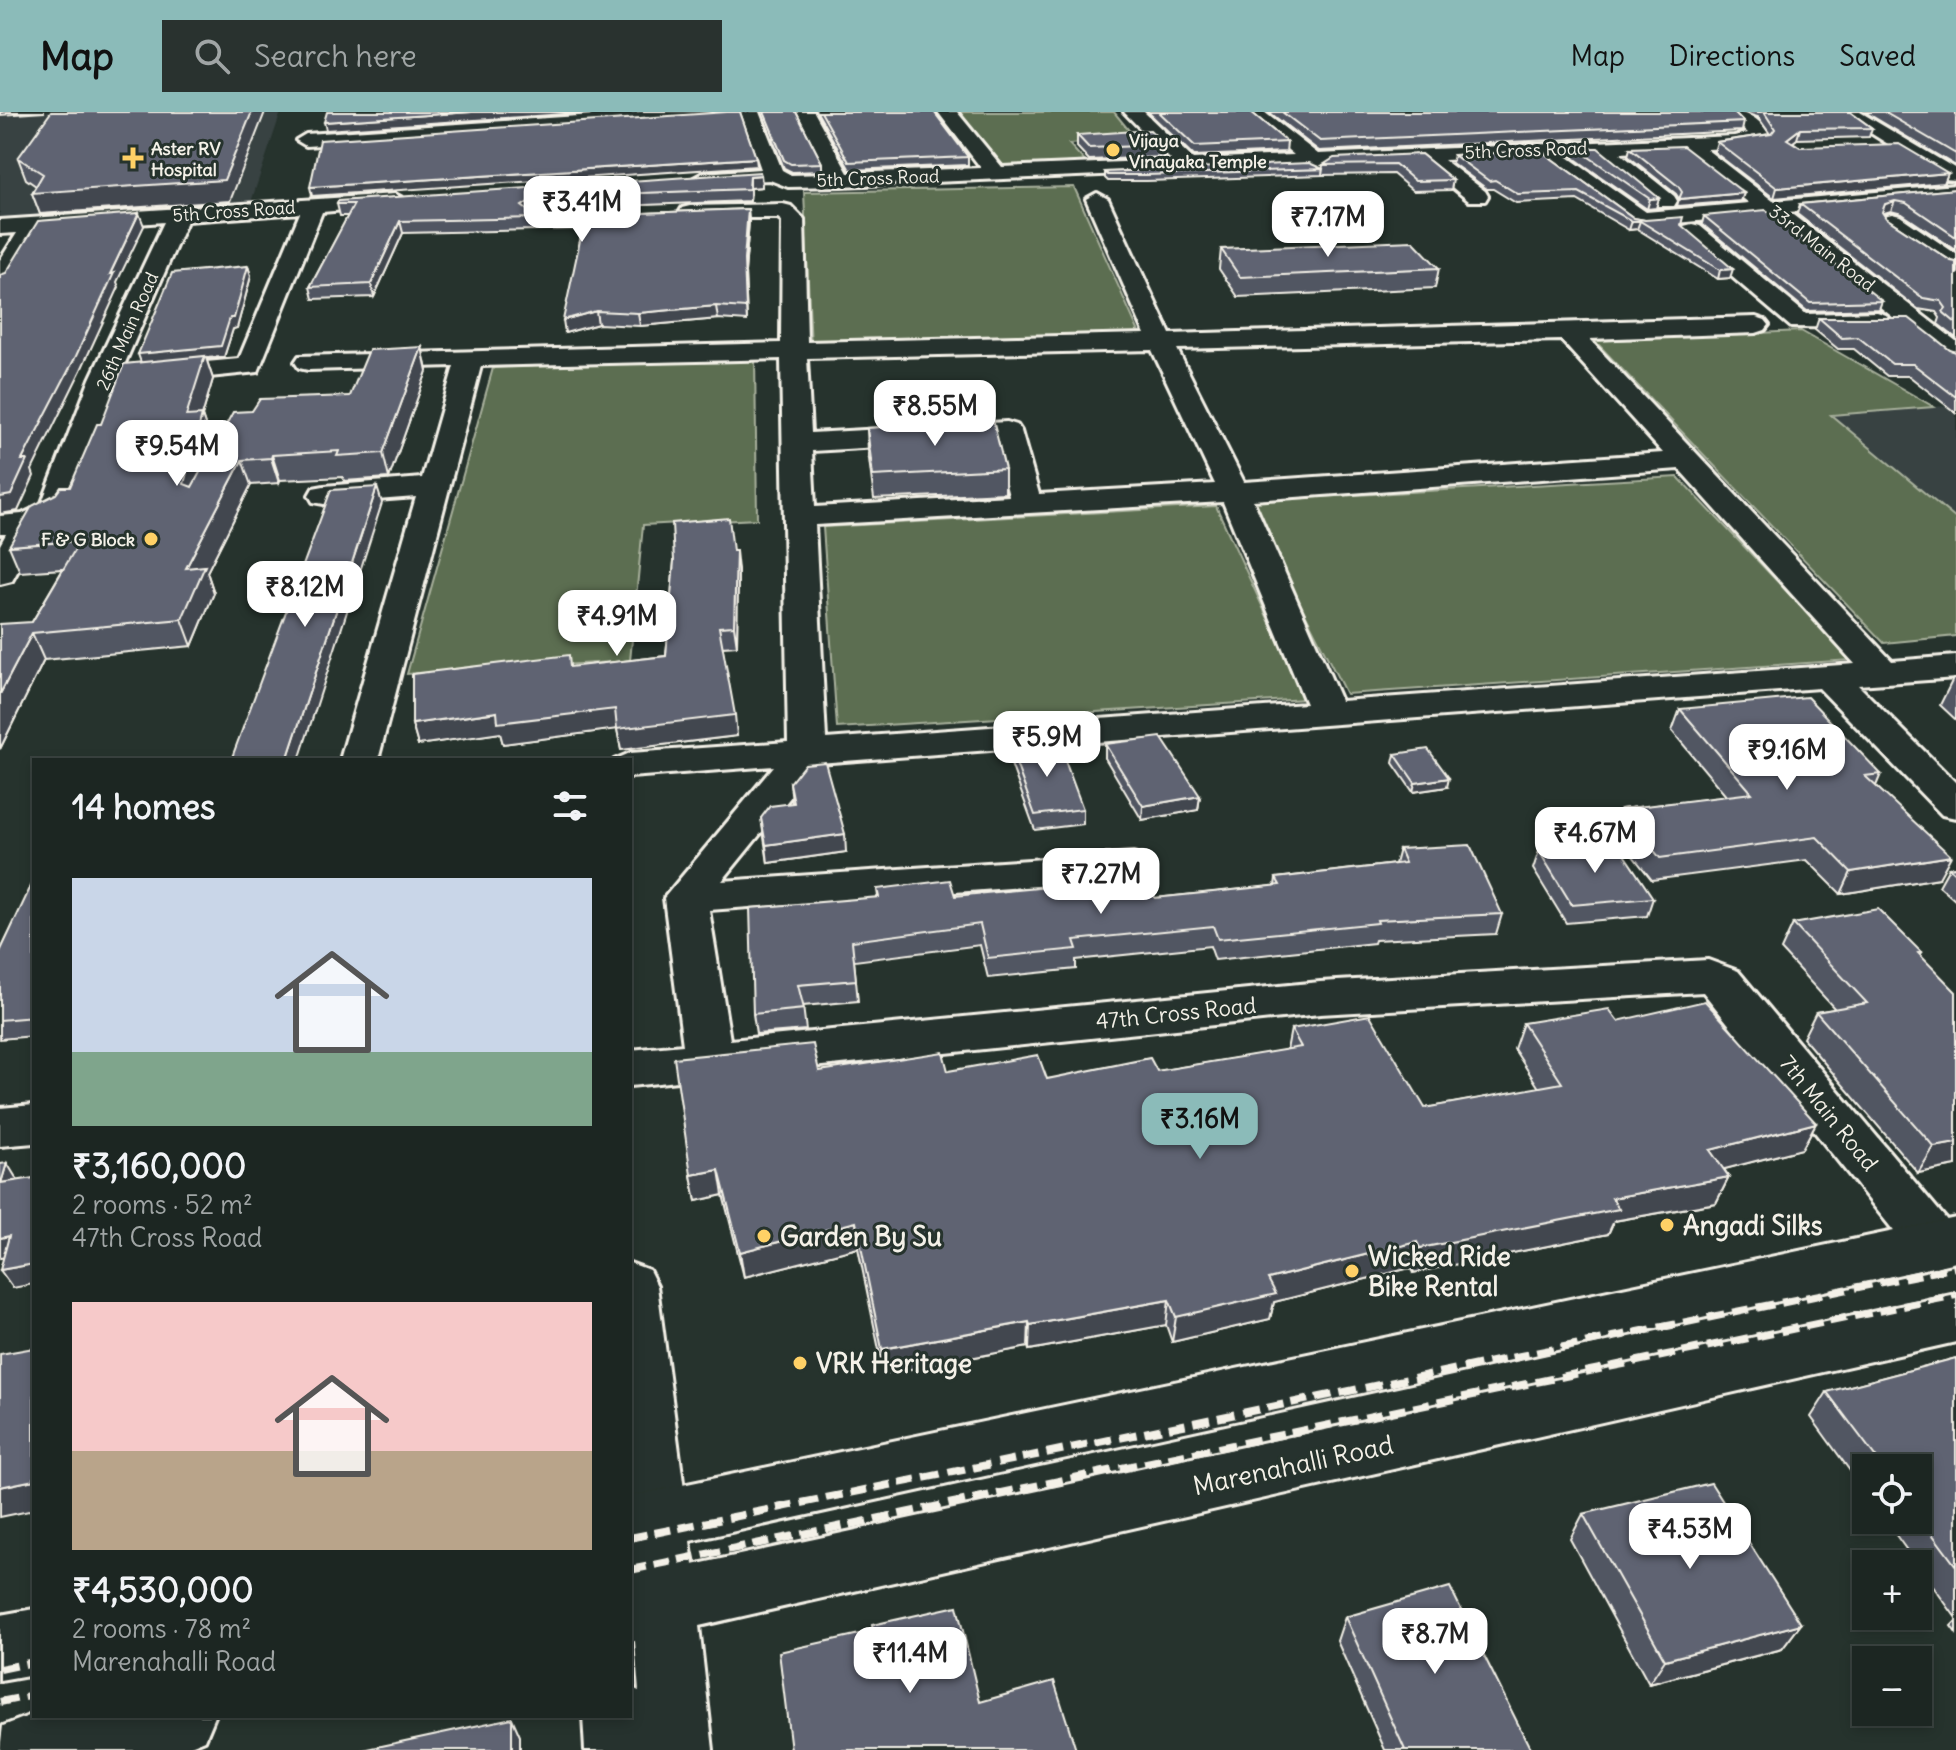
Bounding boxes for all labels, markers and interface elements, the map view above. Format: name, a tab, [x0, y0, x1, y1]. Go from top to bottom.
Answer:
search box	[162, 20, 722, 92]
text: Map	[40, 33, 114, 80]
icon: search	[190, 34, 234, 78]
text: Search here	[254, 37, 417, 75]
text: Map	[1570, 38, 1625, 74]
text: Directions	[1669, 38, 1795, 74]
text: Saved	[1839, 38, 1916, 74]
place label: Vijaya Vinayaka Temple	[1129, 129, 1267, 173]
street label: 5th Cross Road	[1464, 136, 1588, 164]
place label: Aster RV Hospital	[151, 137, 221, 181]
marker: Vijaya Vinayaka Temple	[1104, 141, 1122, 159]
marker: Aster RV Hospital	[122, 147, 144, 169]
street label: 5th Cross Road	[816, 164, 940, 192]
pin: ₹3.41M	[517, 176, 647, 244]
text: ₹3.41M	[542, 185, 622, 218]
pin: ₹7.17M	[1263, 191, 1393, 259]
street label: 5th Cross Road	[172, 195, 297, 227]
street label: 33rd Main Road	[1764, 199, 1880, 297]
text: ₹7.17M	[1290, 200, 1366, 233]
street label: 26th Main Road	[91, 268, 163, 394]
pin: ₹8.55M	[870, 380, 1000, 448]
text: ₹8.55M	[892, 389, 978, 422]
pin: ₹9.54M	[112, 420, 242, 488]
text: ₹9.54M	[134, 429, 220, 462]
place label: F & G Block	[41, 528, 135, 551]
marker: F & G Block	[142, 530, 160, 548]
pin: ₹8.12M	[240, 561, 370, 629]
text: ₹8.12M	[265, 570, 345, 603]
pin: ₹4.91M	[552, 590, 682, 658]
text: ₹4.91M	[576, 599, 658, 632]
pin: ₹5.9M	[991, 711, 1103, 779]
text: ₹5.9M	[1011, 720, 1083, 753]
pin: ₹9.16M	[1722, 724, 1852, 792]
text: ₹9.16M	[1747, 733, 1827, 766]
icon: filters	[548, 784, 592, 828]
text: 14 homes	[72, 785, 216, 828]
pin: ₹4.67M	[1530, 807, 1660, 875]
text: ₹4.67M	[1553, 816, 1637, 849]
pin: ₹7.27M	[1036, 848, 1166, 916]
text: ₹7.27M	[1060, 857, 1142, 890]
icon: home	[260, 930, 404, 1074]
street label: 47th Cross Road	[1095, 991, 1258, 1035]
street label: 7th Main Road	[1774, 1049, 1884, 1177]
pin: ₹3.16M	[1135, 1093, 1265, 1161]
text: ₹3.16M	[1160, 1102, 1240, 1135]
text: ₹3,160,000	[72, 1144, 246, 1187]
text: 2 rooms · 52 m²	[72, 1188, 253, 1221]
place label: Angadi Silks	[1683, 1209, 1823, 1242]
marker: Angadi Silks	[1658, 1216, 1676, 1234]
place label: Garden By Su	[780, 1220, 942, 1253]
text: 47th Cross Road	[72, 1221, 262, 1254]
marker: Garden By Su	[755, 1227, 773, 1245]
place label: Wicked Ride Bike Rental	[1368, 1240, 1511, 1303]
marker: Wicked Ride Bike Rental	[1343, 1262, 1361, 1280]
place label: VRK Heritage	[816, 1347, 972, 1380]
icon: home	[260, 1354, 404, 1498]
marker: VRK Heritage	[791, 1354, 809, 1372]
street label: Marenahalli Road	[1190, 1428, 1396, 1502]
map controls	[1852, 1454, 1932, 1726]
button: locate	[1852, 1454, 1932, 1534]
pin: ₹4.53M	[1625, 1503, 1755, 1571]
text: ₹4.53M	[1647, 1512, 1733, 1545]
button: +	[1852, 1550, 1932, 1630]
text: ₹4,530,000	[72, 1568, 254, 1611]
pin: ₹8.7M	[1379, 1608, 1491, 1676]
text: 2 rooms · 78 m²	[72, 1612, 251, 1645]
text: ₹8.7M	[1400, 1617, 1470, 1650]
pin: ₹11.4M	[845, 1627, 975, 1695]
text: ₹11.4M	[872, 1636, 948, 1669]
text: Marenahalli Road	[72, 1645, 276, 1678]
button: −	[1852, 1646, 1932, 1726]

